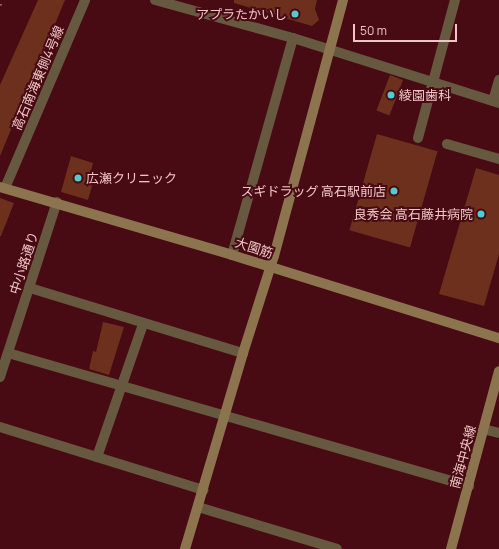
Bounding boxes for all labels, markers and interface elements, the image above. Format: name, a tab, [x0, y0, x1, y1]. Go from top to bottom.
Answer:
place label: アプラたかいし	[196, 6, 287, 22]
marker: アプラたかいし	[290, 9, 300, 19]
scale bar	[355, 16, 459, 42]
text: 50 m	[360, 22, 387, 39]
street label: 高石南海東側4号線	[9, 24, 67, 132]
place label: 綾園歯科	[399, 87, 451, 103]
marker: 綾園歯科	[386, 90, 396, 100]
place label: 広瀬クリニック	[86, 170, 177, 186]
marker: 広瀬クリニック	[73, 173, 83, 183]
place label: スギドラッグ 高石駅前店	[240, 183, 386, 199]
marker: スギドラッグ 高石駅前店	[389, 186, 399, 196]
place label: 良秀会 高石藤井病院	[353, 206, 473, 222]
marker: 良秀会 高石藤井病院	[476, 209, 486, 219]
street label: 中小路通り	[7, 230, 41, 296]
street label: 大園筋	[233, 235, 275, 261]
street label: 南海中央線	[447, 424, 479, 490]

